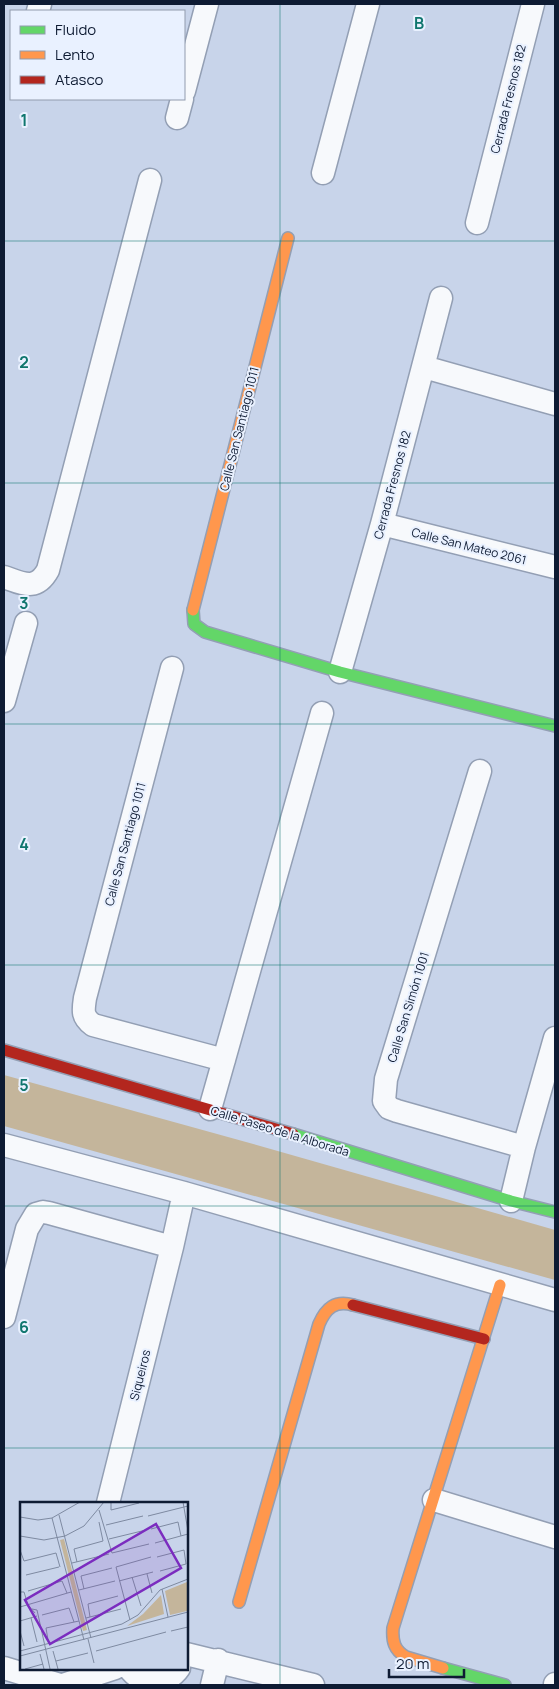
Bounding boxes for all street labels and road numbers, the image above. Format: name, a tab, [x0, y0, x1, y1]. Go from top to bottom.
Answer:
street label: Cerrada Fresnos 182	[486, 43, 530, 155]
street label: Calle San Santiago 1011	[215, 365, 263, 493]
street label: Cerrada Fresnos 182	[369, 429, 415, 541]
street label: Calle San Mateo 2061	[410, 524, 528, 568]
street label: Calle San Santiago 1011	[100, 780, 150, 908]
street label: Calle San Simón 1001	[383, 950, 433, 1064]
street label: Calle Paseo de la Alborada	[209, 1102, 351, 1160]
street label: Siqueiros	[125, 1348, 155, 1402]

